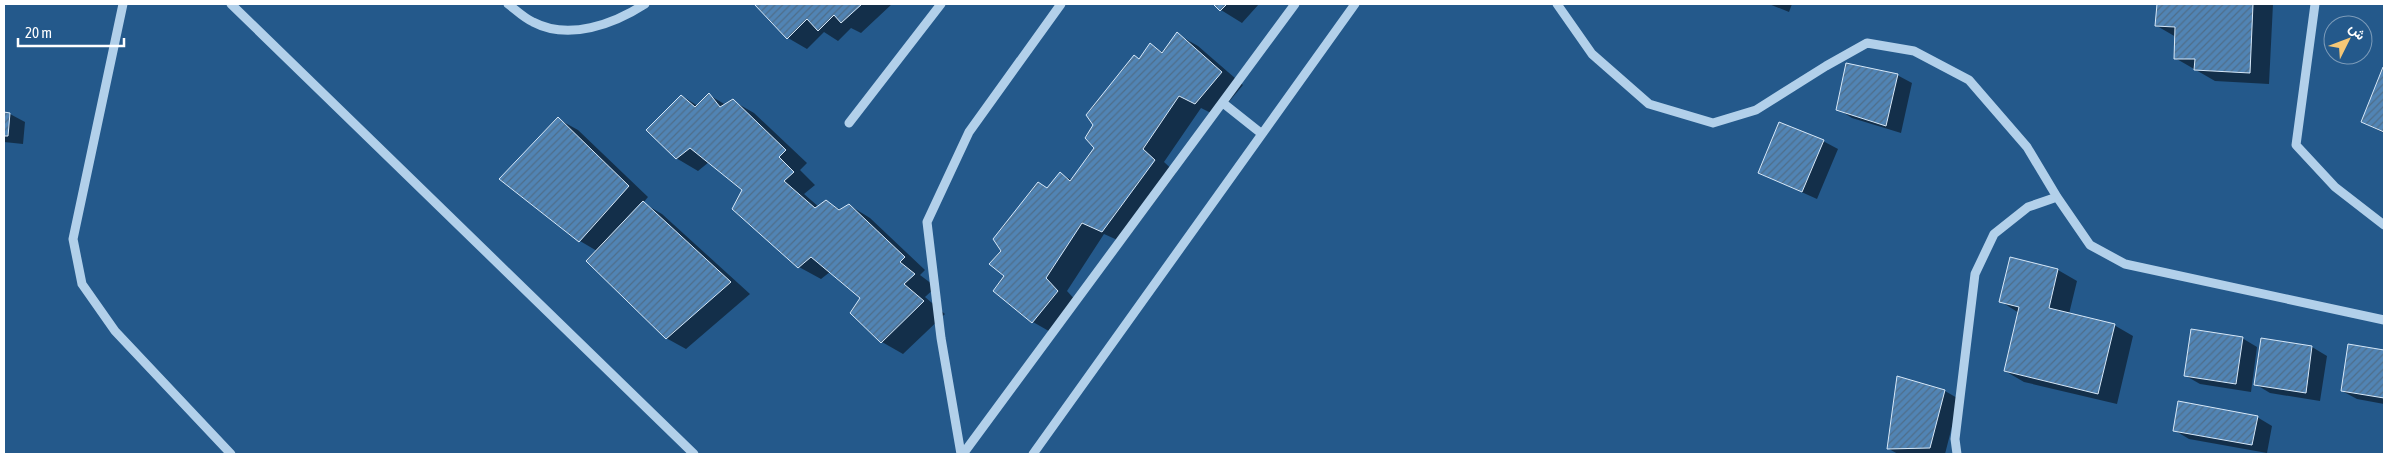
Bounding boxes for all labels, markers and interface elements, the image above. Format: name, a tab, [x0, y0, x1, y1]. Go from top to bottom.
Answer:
scale bar	[18, 15, 124, 47]
north arrow	[2323, 15, 2373, 65]
text: ش	[2345, 20, 2369, 44]
text: 20 m	[25, 24, 52, 41]

